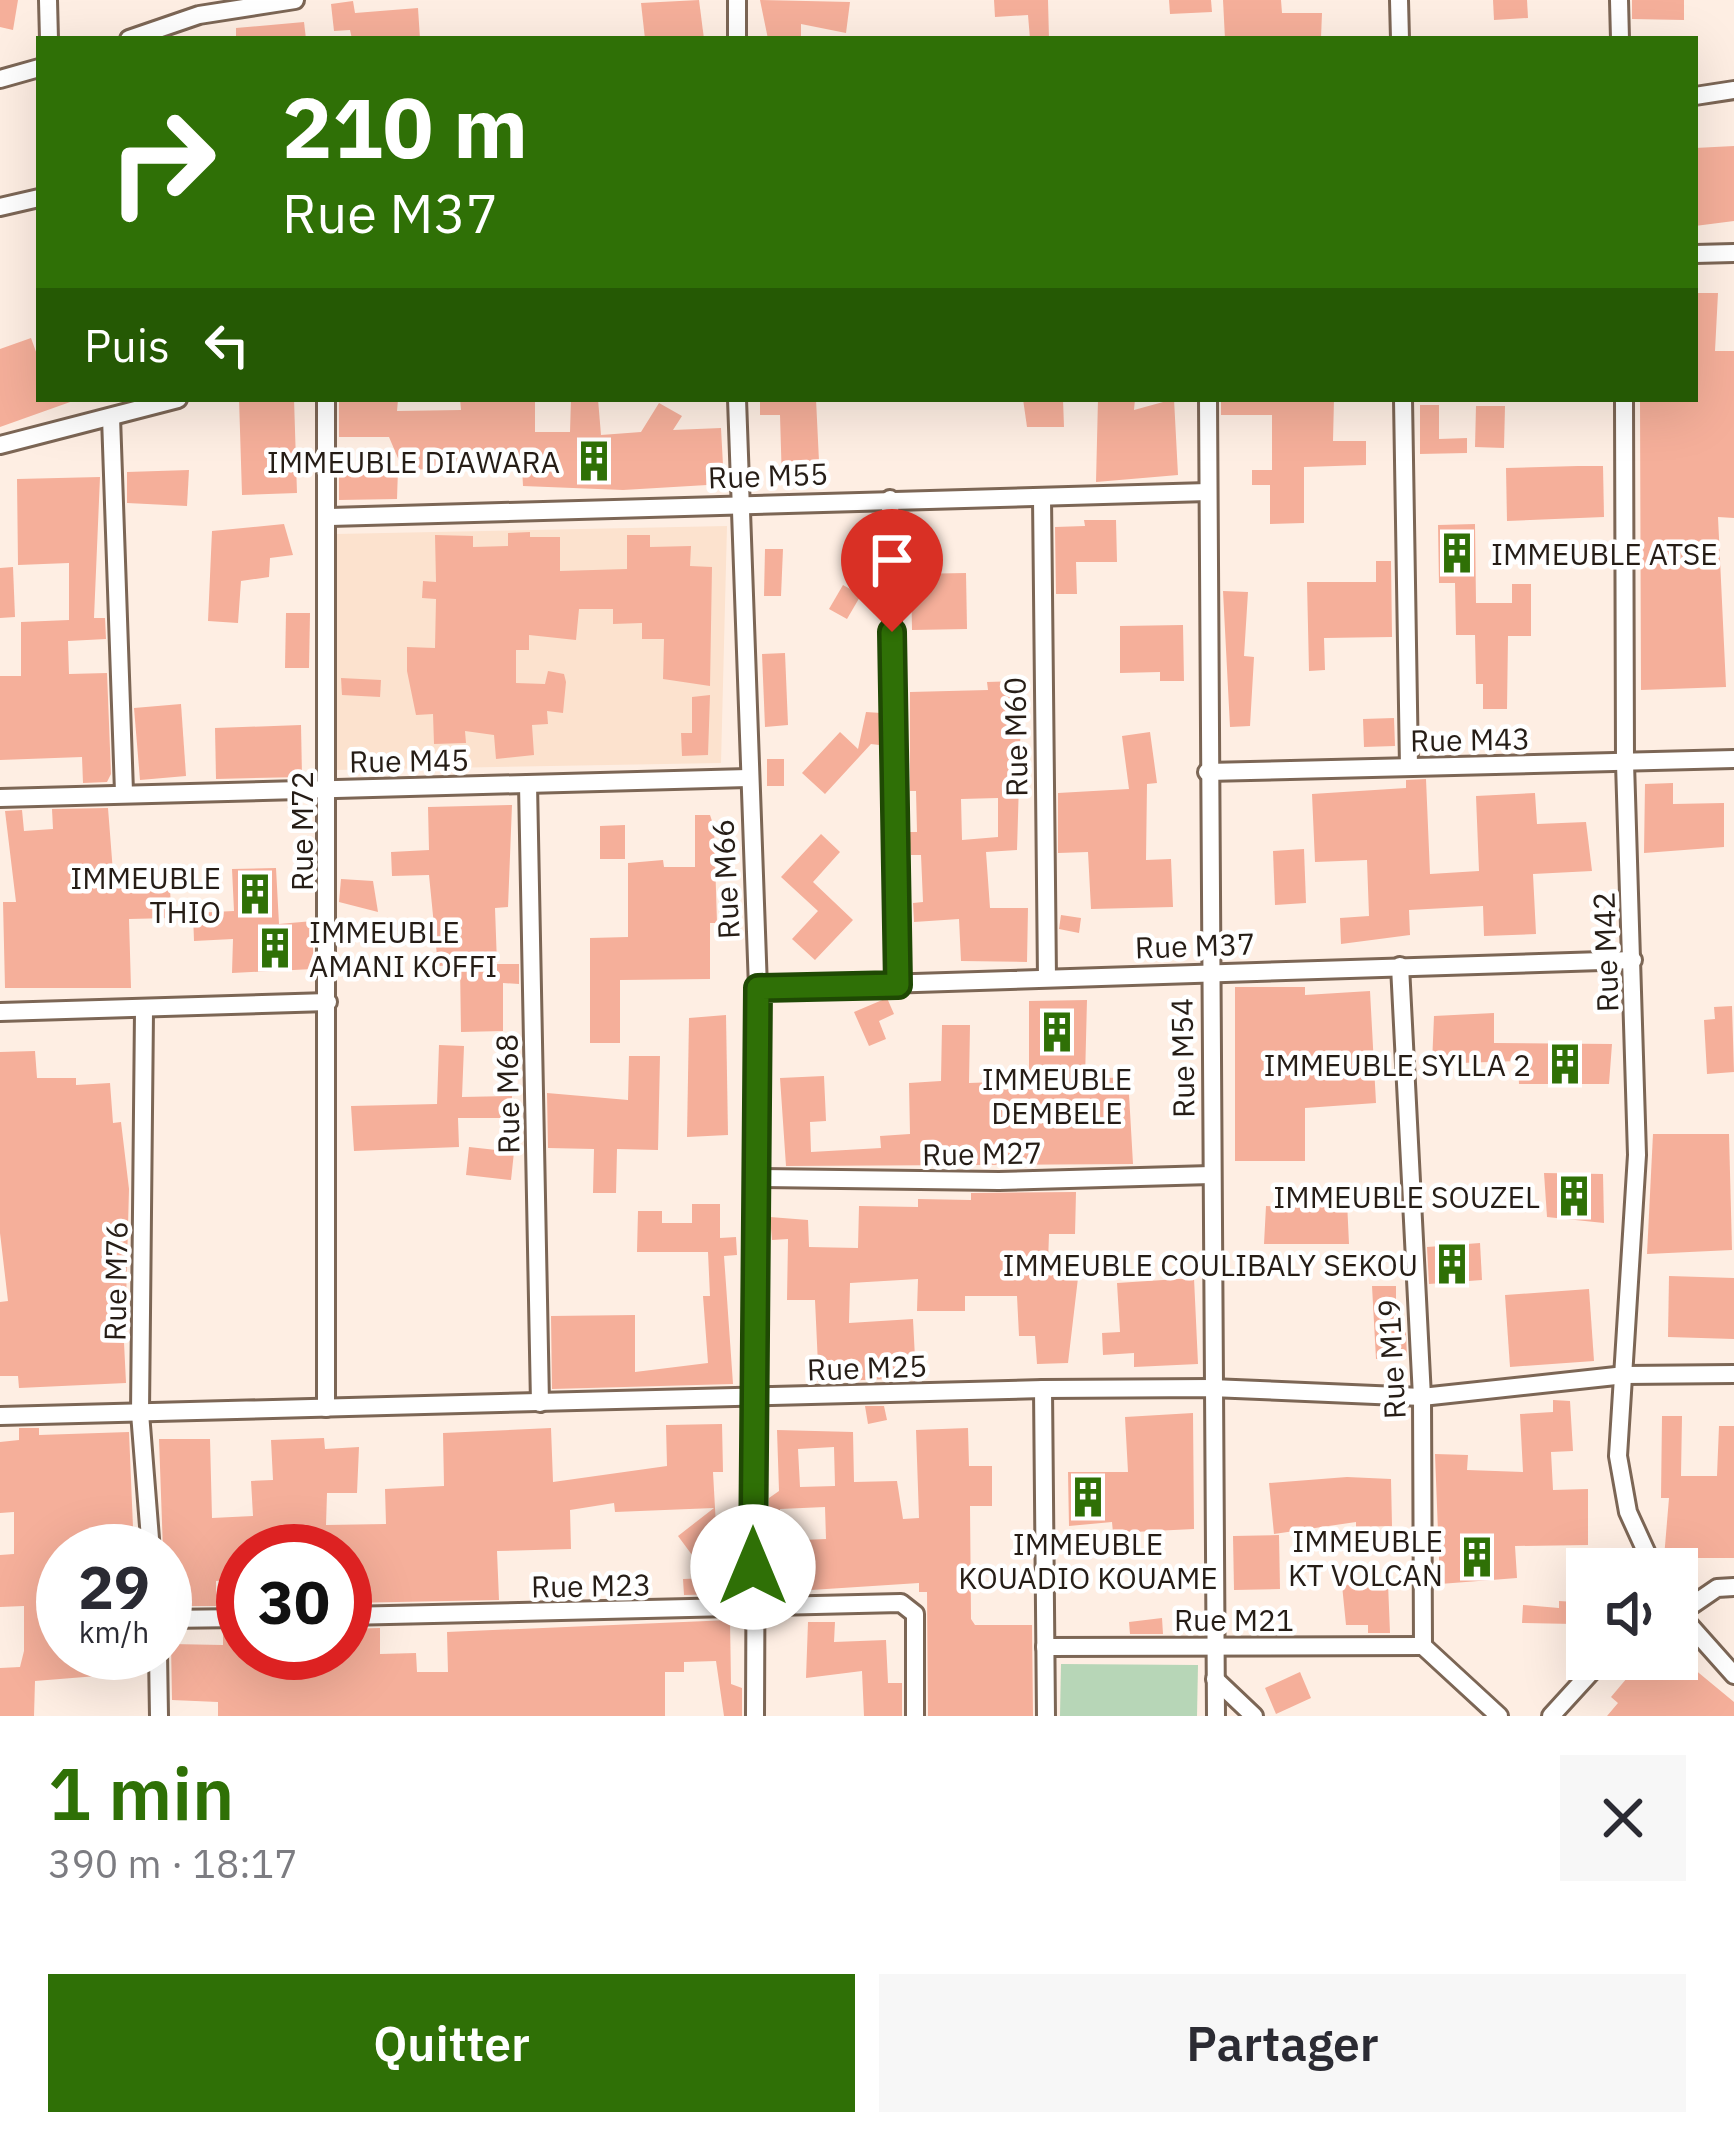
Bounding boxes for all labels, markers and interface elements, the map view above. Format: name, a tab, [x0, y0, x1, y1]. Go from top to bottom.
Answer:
text: 210 m	[282, 72, 528, 181]
icon: right	[84, 84, 240, 240]
text: Rue M37	[282, 178, 498, 248]
icon: left	[194, 312, 260, 378]
text: Puis	[84, 316, 170, 374]
building icon: IMMEUBLE DIAWARA	[571, 438, 617, 484]
place label: IMMEUBLE DIAWARA	[267, 442, 560, 481]
street label: Rue M55	[707, 453, 829, 497]
pin	[841, 509, 943, 632]
icon: arrive	[859, 527, 925, 593]
building icon: IMMEUBLE ATSE	[1434, 530, 1480, 576]
place label: IMMEUBLE ATSE	[1491, 534, 1718, 573]
street label: Rue M60	[994, 677, 1036, 797]
street label: Rue M43	[1410, 718, 1530, 760]
street label: Rue M45	[349, 739, 469, 781]
street label: Rue M72	[282, 771, 321, 891]
street label: Rue M66	[702, 818, 748, 940]
place label: IMMEUBLE THIO	[70, 858, 221, 931]
building icon: IMMEUBLE THIO	[232, 871, 278, 917]
street label: Rue M42	[1583, 891, 1627, 1013]
place label: IMMEUBLE AMANI KOFFI	[309, 912, 497, 985]
street label: Rue M37	[1134, 923, 1256, 967]
building icon: IMMEUBLE AMANI KOFFI	[252, 925, 298, 971]
street label: Rue M54	[1161, 998, 1203, 1118]
building icon: IMMEUBLE DEMBELE	[1034, 1009, 1080, 1055]
street label: Rue M68	[486, 1034, 528, 1154]
building icon: IMMEUBLE SYLLA 2	[1542, 1041, 1588, 1087]
place label: IMMEUBLE SYLLA 2	[1263, 1045, 1531, 1084]
place label: IMMEUBLE DEMBELE	[982, 1059, 1132, 1132]
street label: Rue M27	[922, 1132, 1042, 1174]
building icon: IMMEUBLE SOUZEL	[1551, 1173, 1597, 1219]
place label: IMMEUBLE SOUZEL	[1273, 1177, 1540, 1216]
street label: Rue M76	[94, 1221, 136, 1341]
building icon: IMMEUBLE COULIBALY SEKOU	[1429, 1241, 1475, 1287]
place label: IMMEUBLE COULIBALY SEKOU	[1002, 1245, 1418, 1284]
street label: Rue M19	[1368, 1298, 1414, 1420]
street label: Rue M25	[806, 1345, 928, 1389]
building icon: IMMEUBLE KOUADIO KOUAME	[1065, 1474, 1111, 1520]
position arrow	[690, 1504, 816, 1630]
place label: IMMEUBLE KT VOLCAN	[1288, 1521, 1443, 1594]
speed limit sign: 30	[216, 1524, 372, 1680]
place label: IMMEUBLE KOUADIO KOUAME	[958, 1524, 1218, 1597]
building icon: IMMEUBLE KT VOLCAN	[1454, 1534, 1500, 1580]
text: 29	[78, 1547, 150, 1626]
map controls	[1566, 1548, 1698, 1680]
button: sound	[1566, 1548, 1698, 1680]
street label: Rue M23	[531, 1564, 651, 1606]
street label: Rue M21	[1174, 1600, 1294, 1639]
text: km/h	[79, 1612, 149, 1651]
text: 1 min	[48, 1746, 234, 1840]
button: close	[1560, 1755, 1686, 1881]
text: 390 m · 18:17	[48, 1838, 298, 1889]
button: Quitter	[48, 1974, 855, 2112]
button: Partager	[879, 1974, 1686, 2112]

